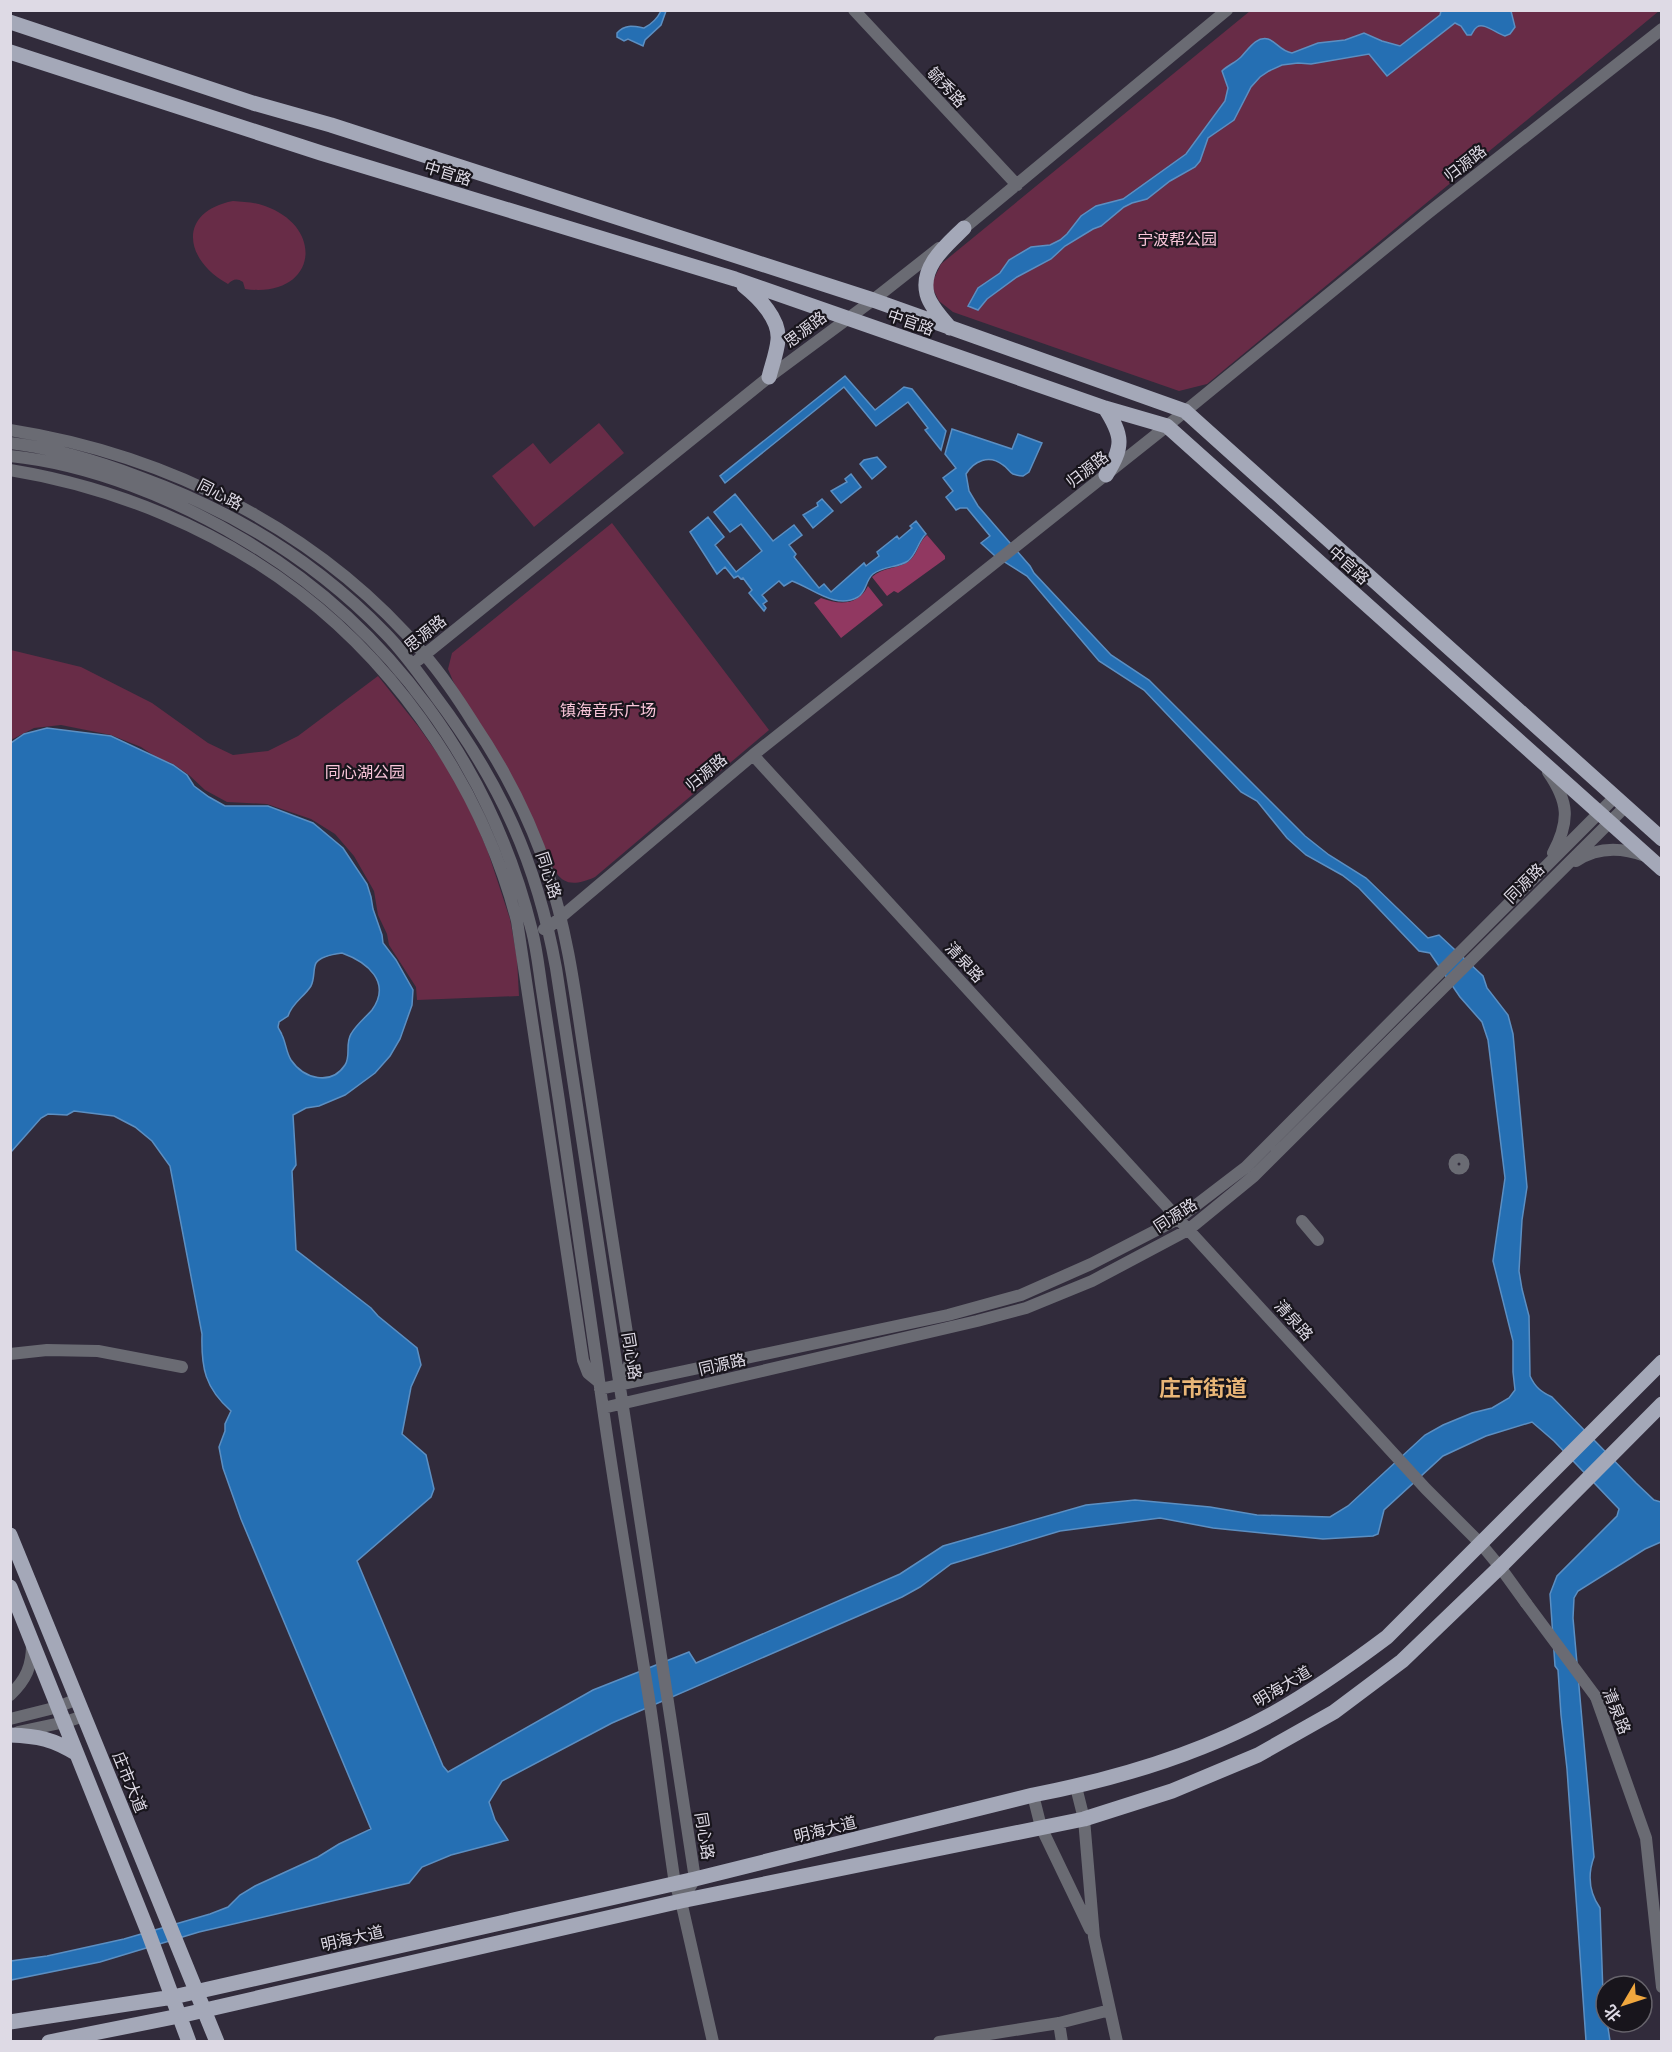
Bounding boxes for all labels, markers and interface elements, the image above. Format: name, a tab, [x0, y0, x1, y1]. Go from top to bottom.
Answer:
street label: 毓秀路	[923, 63, 970, 111]
street label: 归源路	[1441, 141, 1490, 186]
street label: 中官路	[422, 157, 474, 190]
park label: 宁波帮公园	[1137, 230, 1217, 249]
street label: 中官路	[885, 306, 937, 339]
street label: 思源路	[780, 307, 830, 351]
street label: 归源路	[1063, 447, 1112, 492]
street label: 同心路	[194, 475, 245, 514]
street label: 中官路	[1324, 542, 1373, 588]
street label: 思源路	[401, 611, 450, 656]
park label: 镇海音乐广场	[560, 701, 656, 720]
street label: 归源路	[682, 750, 731, 795]
park label: 同心湖公园	[325, 763, 405, 782]
street label: 同心路	[532, 849, 565, 901]
street label: 同源路	[1501, 860, 1548, 907]
street label: 清泉路	[941, 938, 988, 986]
street label: 同源路	[1150, 1194, 1201, 1236]
street label: 清泉路	[1271, 1296, 1317, 1345]
street label: 同心路	[618, 1331, 645, 1381]
street label: 同源路	[697, 1350, 748, 1379]
district label: 庄市街道	[1159, 1375, 1247, 1402]
street label: 明海大道	[1250, 1662, 1315, 1711]
street label: 清泉路	[1599, 1685, 1634, 1737]
street label: 庄市大道	[109, 1749, 150, 1815]
street label: 同心路	[691, 1811, 718, 1861]
street label: 明海大道	[792, 1813, 858, 1846]
street label: 明海大道	[319, 1922, 385, 1955]
north arrow	[1594, 1974, 1654, 2034]
text: 北	[1600, 2001, 1625, 2025]

